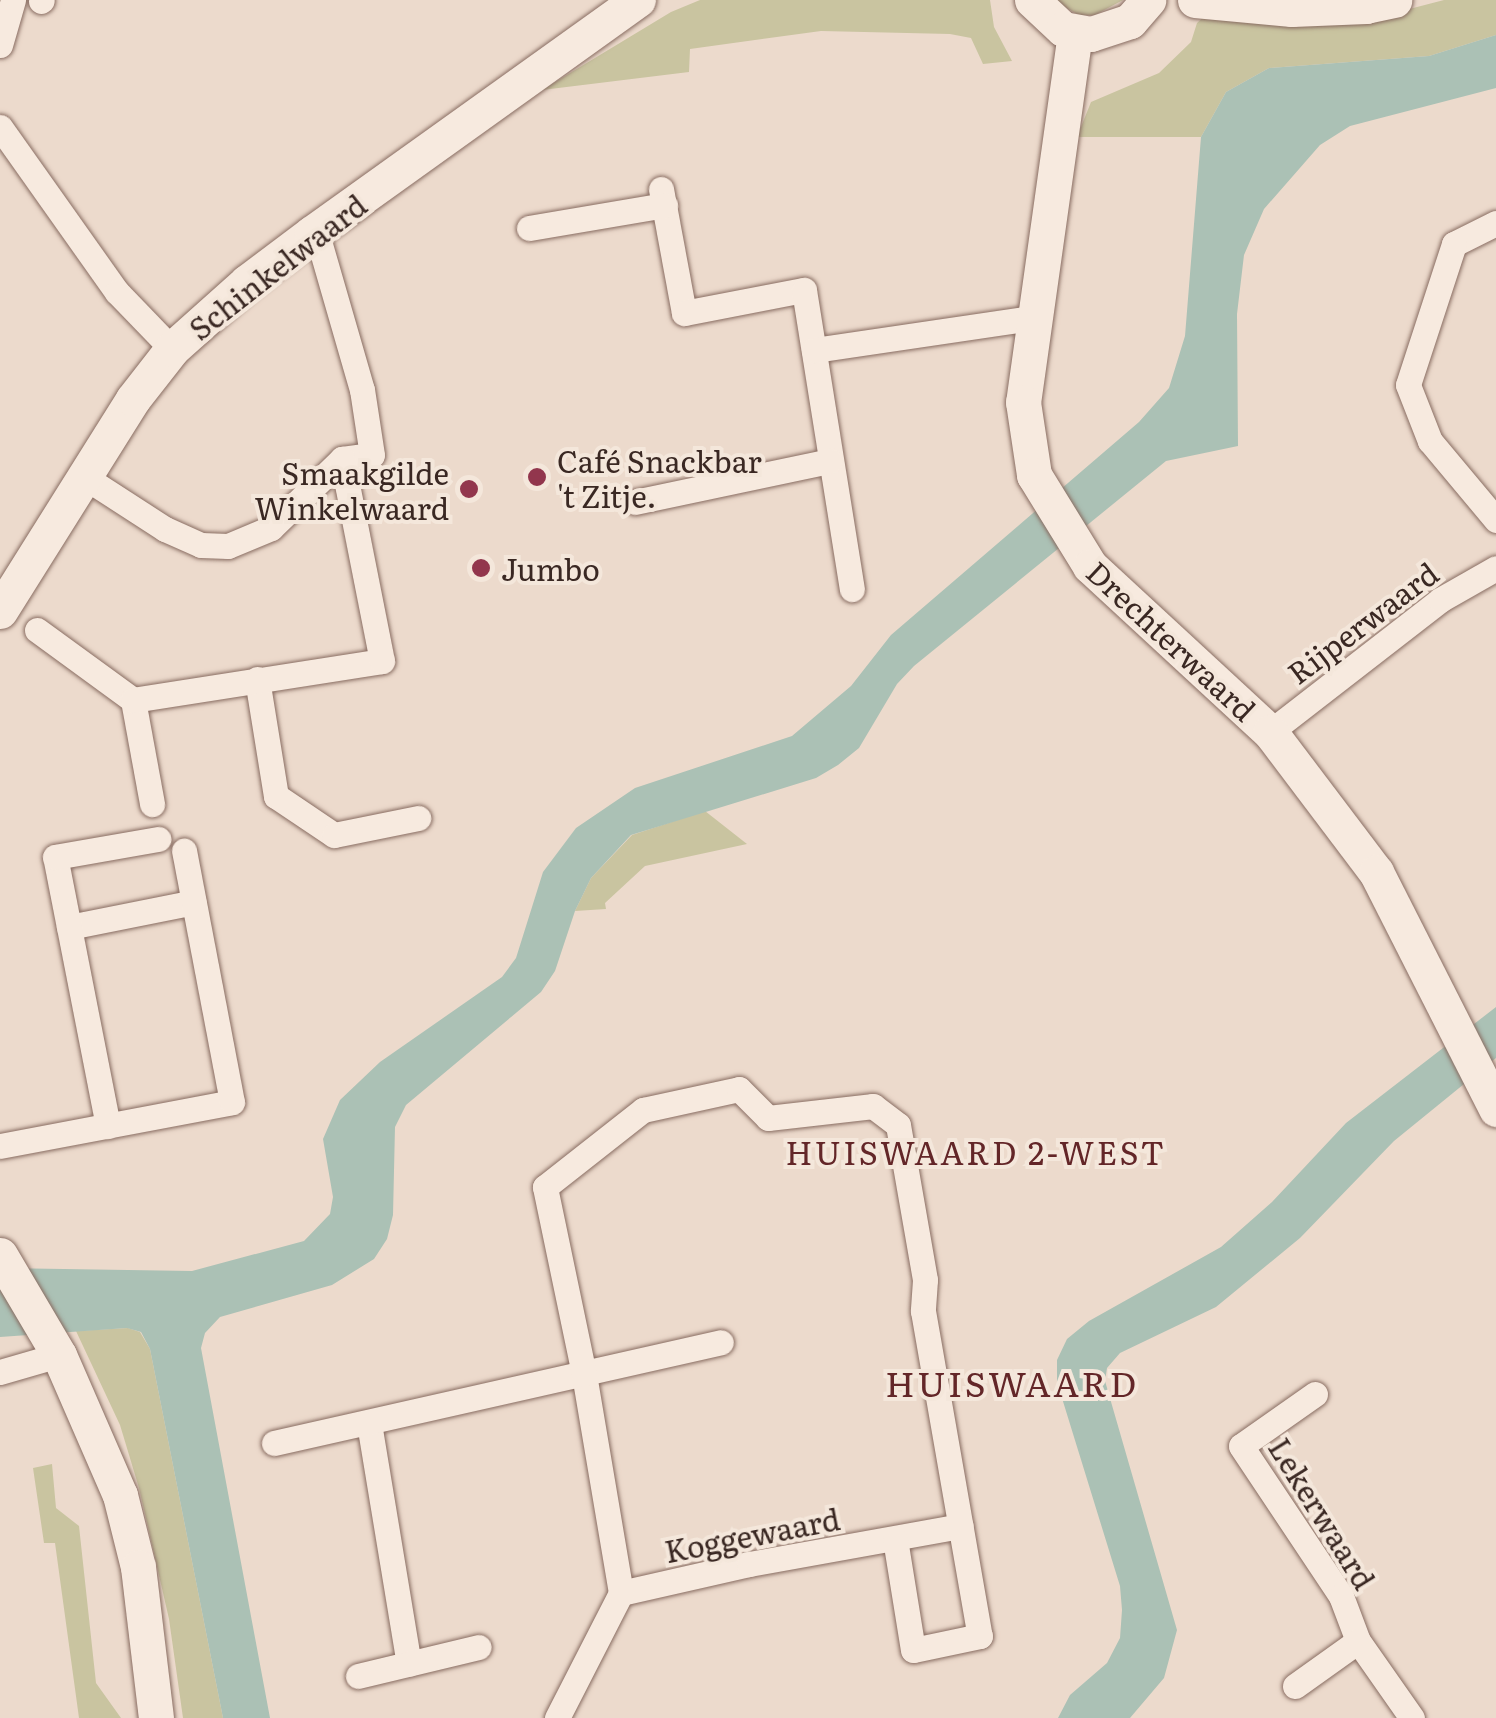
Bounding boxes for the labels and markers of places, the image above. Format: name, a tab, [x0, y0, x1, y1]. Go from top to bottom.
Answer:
place label: Café Snackbar 't Zitje.	[557, 442, 762, 512]
place label: Smaakgilde Winkelwaard	[255, 454, 449, 524]
marker: Café Snackbar 't Zitje.	[526, 466, 548, 488]
marker: Smaakgilde Winkelwaard	[458, 478, 480, 500]
place label: Jumbo	[501, 550, 600, 586]
marker: Jumbo	[470, 557, 492, 579]

